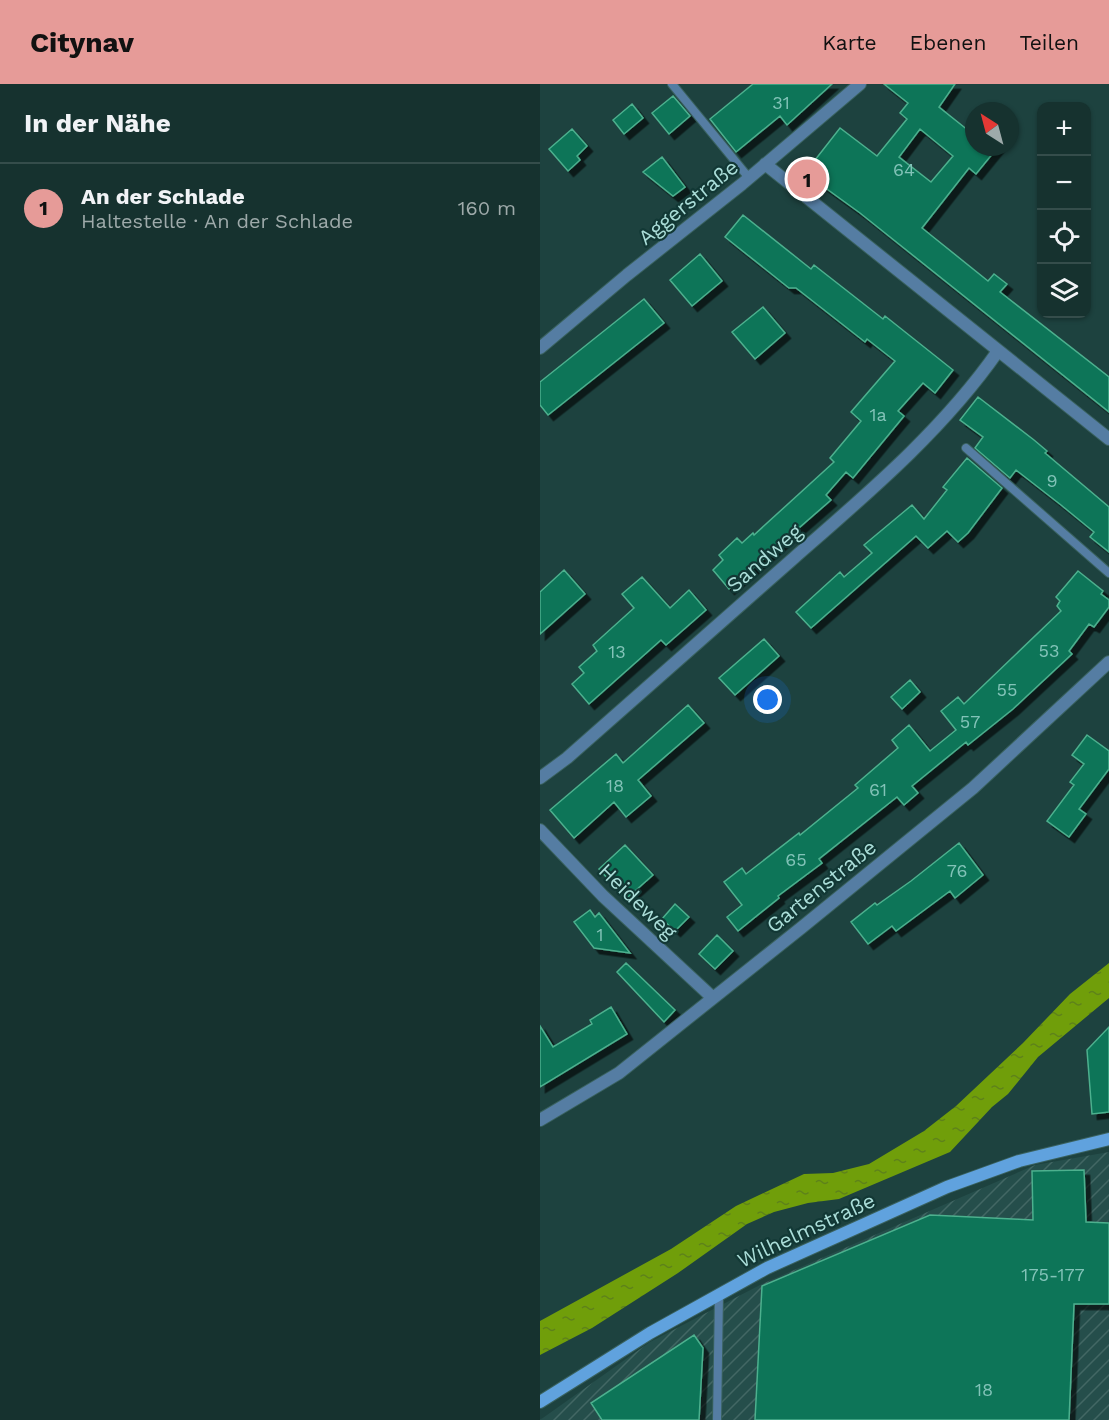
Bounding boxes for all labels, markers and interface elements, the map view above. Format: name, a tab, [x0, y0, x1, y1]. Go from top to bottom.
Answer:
text: Citynav	[30, 26, 134, 59]
text: Karte	[822, 30, 877, 55]
text: Ebenen	[910, 30, 986, 55]
text: Teilen	[1019, 30, 1079, 55]
house number: 31	[772, 92, 790, 113]
north arrow	[965, 102, 1019, 156]
map controls	[1037, 102, 1091, 318]
button: +	[1037, 102, 1091, 156]
text: In der Nähe	[24, 108, 171, 138]
street label: Aggerstraße	[633, 154, 743, 250]
pin: 1	[788, 156, 826, 202]
button: −	[1037, 156, 1091, 210]
house number: 64	[893, 159, 915, 180]
text: An der Schlade	[81, 184, 245, 209]
text: 1	[39, 196, 48, 220]
text: 160 m	[458, 196, 516, 220]
text: Haltestelle · An der Schlade	[81, 209, 353, 233]
button: locate	[1037, 210, 1091, 264]
button: layers	[1037, 264, 1091, 318]
house number: 1a	[869, 404, 887, 425]
house number: 9	[1046, 470, 1058, 491]
street label: Sandweg	[721, 518, 807, 598]
house number: 53	[1039, 640, 1059, 661]
house number: 13	[608, 641, 626, 662]
house number: 55	[997, 679, 1017, 700]
your location	[753, 685, 782, 714]
house number: 57	[960, 711, 980, 732]
house number: 18	[606, 775, 624, 796]
house number: 61	[869, 779, 887, 800]
street label: Gartenstraße	[761, 834, 881, 938]
house number: 65	[785, 849, 807, 870]
street label: Heideweg	[594, 858, 683, 945]
house number: 76	[947, 860, 967, 881]
house number: 1	[596, 924, 604, 945]
street label: Wilhelmstraße	[733, 1187, 879, 1273]
house number: 175-177	[1021, 1264, 1085, 1285]
house number: 18	[975, 1379, 993, 1400]

